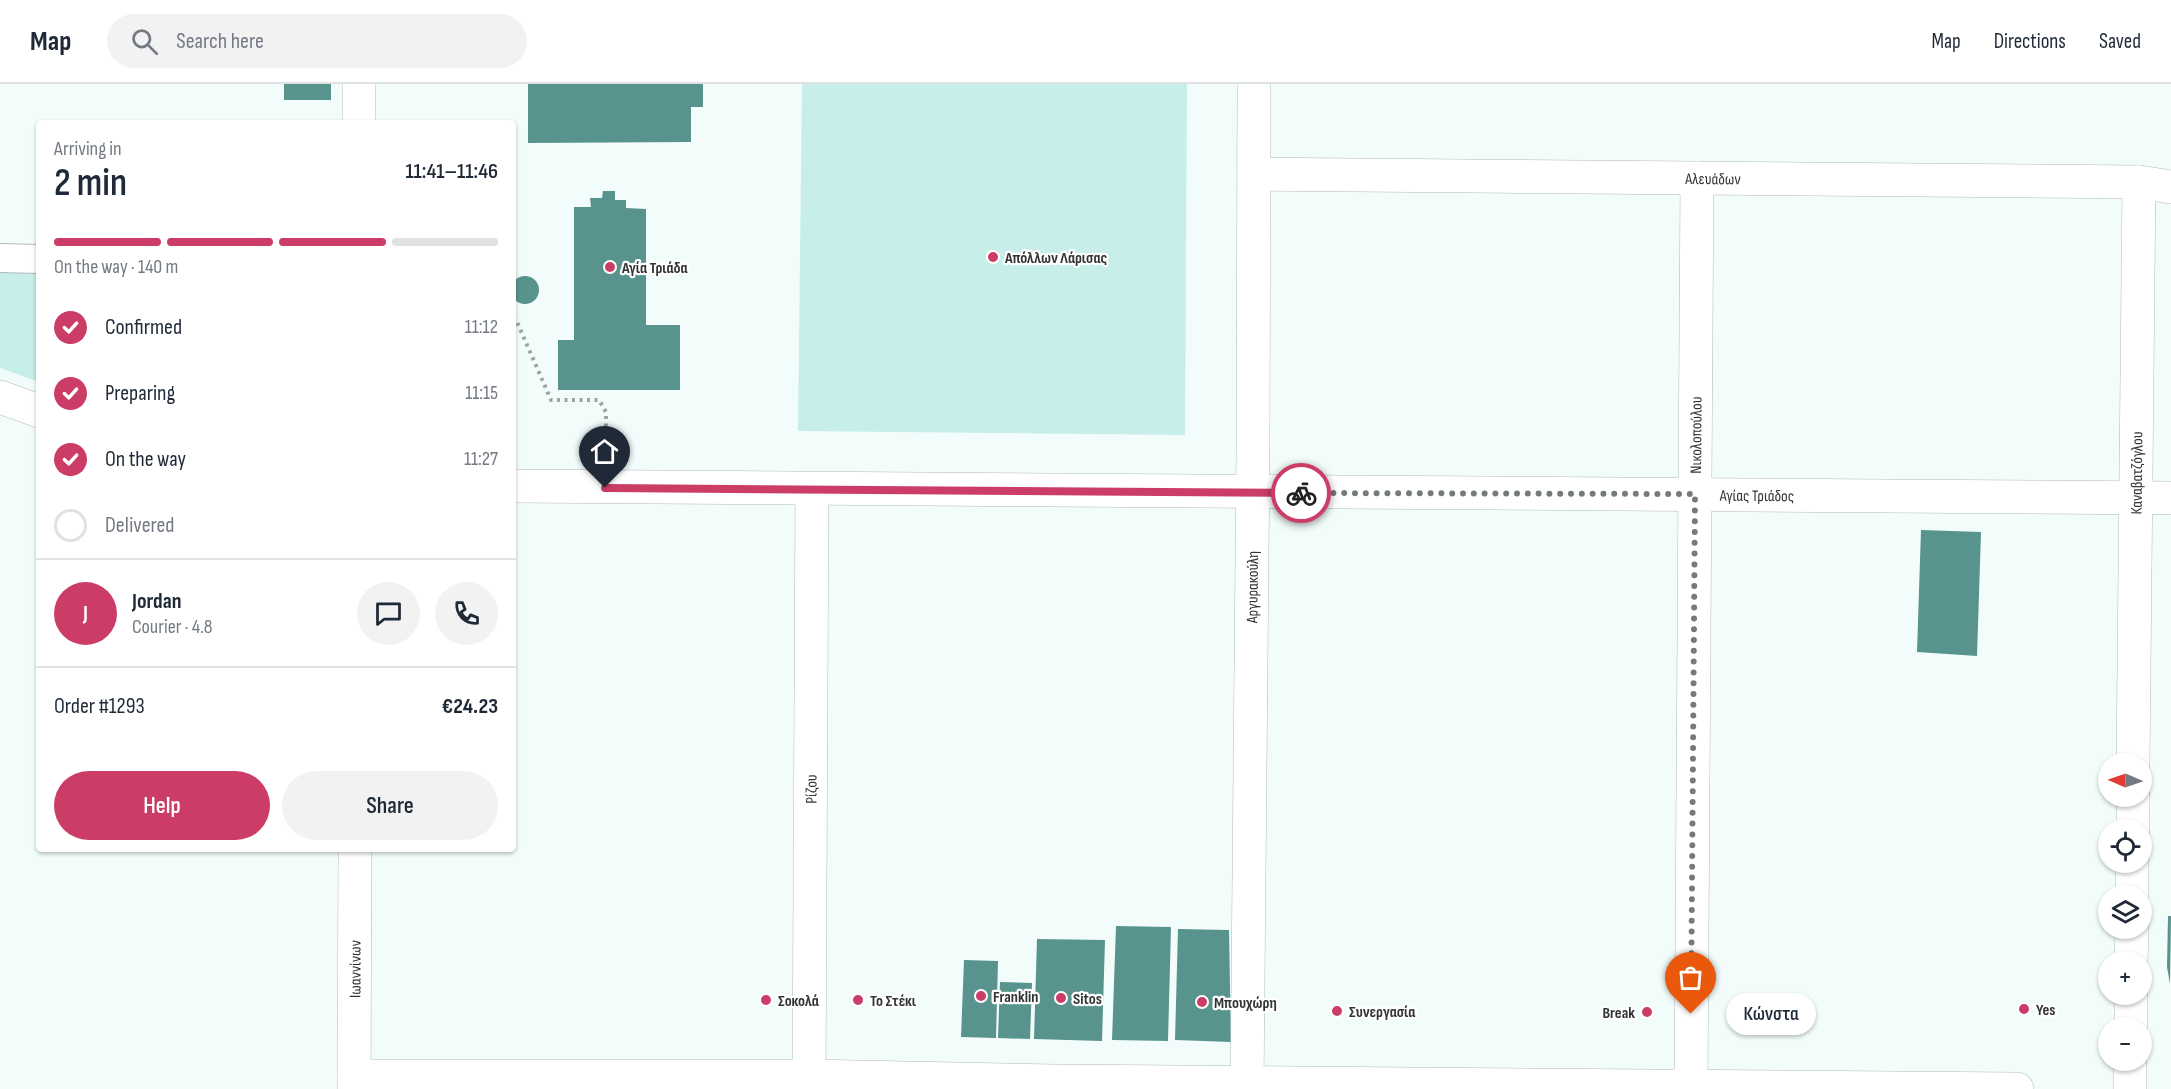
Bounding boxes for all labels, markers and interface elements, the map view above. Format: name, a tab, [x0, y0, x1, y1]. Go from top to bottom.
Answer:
search box	[107, 14, 527, 68]
text: Map	[30, 25, 71, 58]
icon: search	[128, 25, 161, 58]
text: Search here	[176, 28, 264, 55]
text: Map	[1931, 29, 1961, 54]
text: Directions	[1994, 29, 2066, 54]
text: Saved	[2099, 29, 2141, 54]
text: Arriving in	[54, 137, 122, 161]
text: 11:41–11:46	[405, 158, 498, 185]
text: 2 min	[54, 160, 127, 207]
street label: Αλευάδων	[1684, 170, 1741, 189]
place label: Απόλλων Λάρισας	[1004, 249, 1107, 268]
marker: Απόλλων Λάρισας	[986, 250, 1000, 264]
text: On the way · 140 m	[54, 255, 178, 279]
place label: Αγία Τριάδα	[621, 259, 688, 278]
marker: Αγία Τριάδα	[603, 260, 617, 274]
icon: check	[54, 311, 87, 344]
text: Confirmed	[105, 314, 182, 341]
text: 11:12	[465, 315, 498, 339]
icon: check	[54, 377, 87, 410]
text: Preparing	[105, 380, 175, 407]
text: 11:15	[465, 381, 498, 405]
street label: Νικολοπούλου	[1687, 396, 1707, 474]
pin	[579, 426, 630, 488]
street label: Καναβατζόγλου	[2128, 431, 2147, 515]
icon: home	[588, 435, 621, 468]
icon: check	[54, 443, 87, 476]
text: On the way	[105, 446, 186, 473]
text: 11:27	[464, 447, 498, 471]
courier	[1271, 463, 1331, 523]
icon: bike	[1285, 477, 1318, 510]
street label: Αγίας Τριάδος	[1719, 487, 1794, 506]
text: Delivered	[105, 512, 174, 539]
street label: Αργυρακούλη	[1243, 551, 1263, 624]
button: chat	[357, 582, 420, 645]
button: phone	[435, 582, 498, 645]
text: Jordan	[132, 588, 181, 615]
text: J	[83, 600, 88, 627]
text: Courier · 4.8	[132, 615, 213, 639]
text: Order #1293	[54, 693, 145, 720]
text: €24.23	[442, 693, 498, 720]
north arrow	[2098, 753, 2152, 807]
map controls	[2098, 753, 2152, 1071]
button: Help	[54, 771, 270, 840]
button: Share	[282, 771, 498, 840]
street label: Ρίζου	[802, 774, 822, 804]
button: locate	[2098, 819, 2152, 873]
button: layers	[2098, 885, 2152, 939]
street label: Ιωαννίνων	[346, 940, 366, 998]
button: +	[2098, 951, 2152, 1005]
pin	[1665, 952, 1716, 1014]
icon: bag	[1674, 961, 1707, 994]
place label: Franklin	[993, 988, 1038, 1007]
marker: Franklin	[974, 989, 988, 1003]
place label: Sitos	[1073, 990, 1102, 1009]
marker: Sitos	[1054, 991, 1068, 1005]
place label: Σοκολά	[778, 992, 819, 1011]
place label: Το Στέκι	[870, 992, 917, 1011]
marker: Σοκολά	[759, 993, 773, 1007]
marker: Το Στέκι	[851, 993, 865, 1007]
callout: Κώνστα	[1727, 993, 1817, 1035]
place label: Μπουχώρη	[1214, 994, 1277, 1013]
marker: Μπουχώρη	[1195, 995, 1209, 1009]
place label: Yes	[2036, 1001, 2055, 1020]
text: Κώνστα	[1743, 1002, 1799, 1026]
marker: Yes	[2017, 1002, 2031, 1016]
place label: Συνεργασία	[1349, 1003, 1415, 1022]
marker: Συνεργασία	[1330, 1004, 1344, 1018]
place label: Break	[1602, 1004, 1635, 1023]
marker: Break	[1640, 1005, 1654, 1019]
button: −	[2098, 1017, 2152, 1071]

